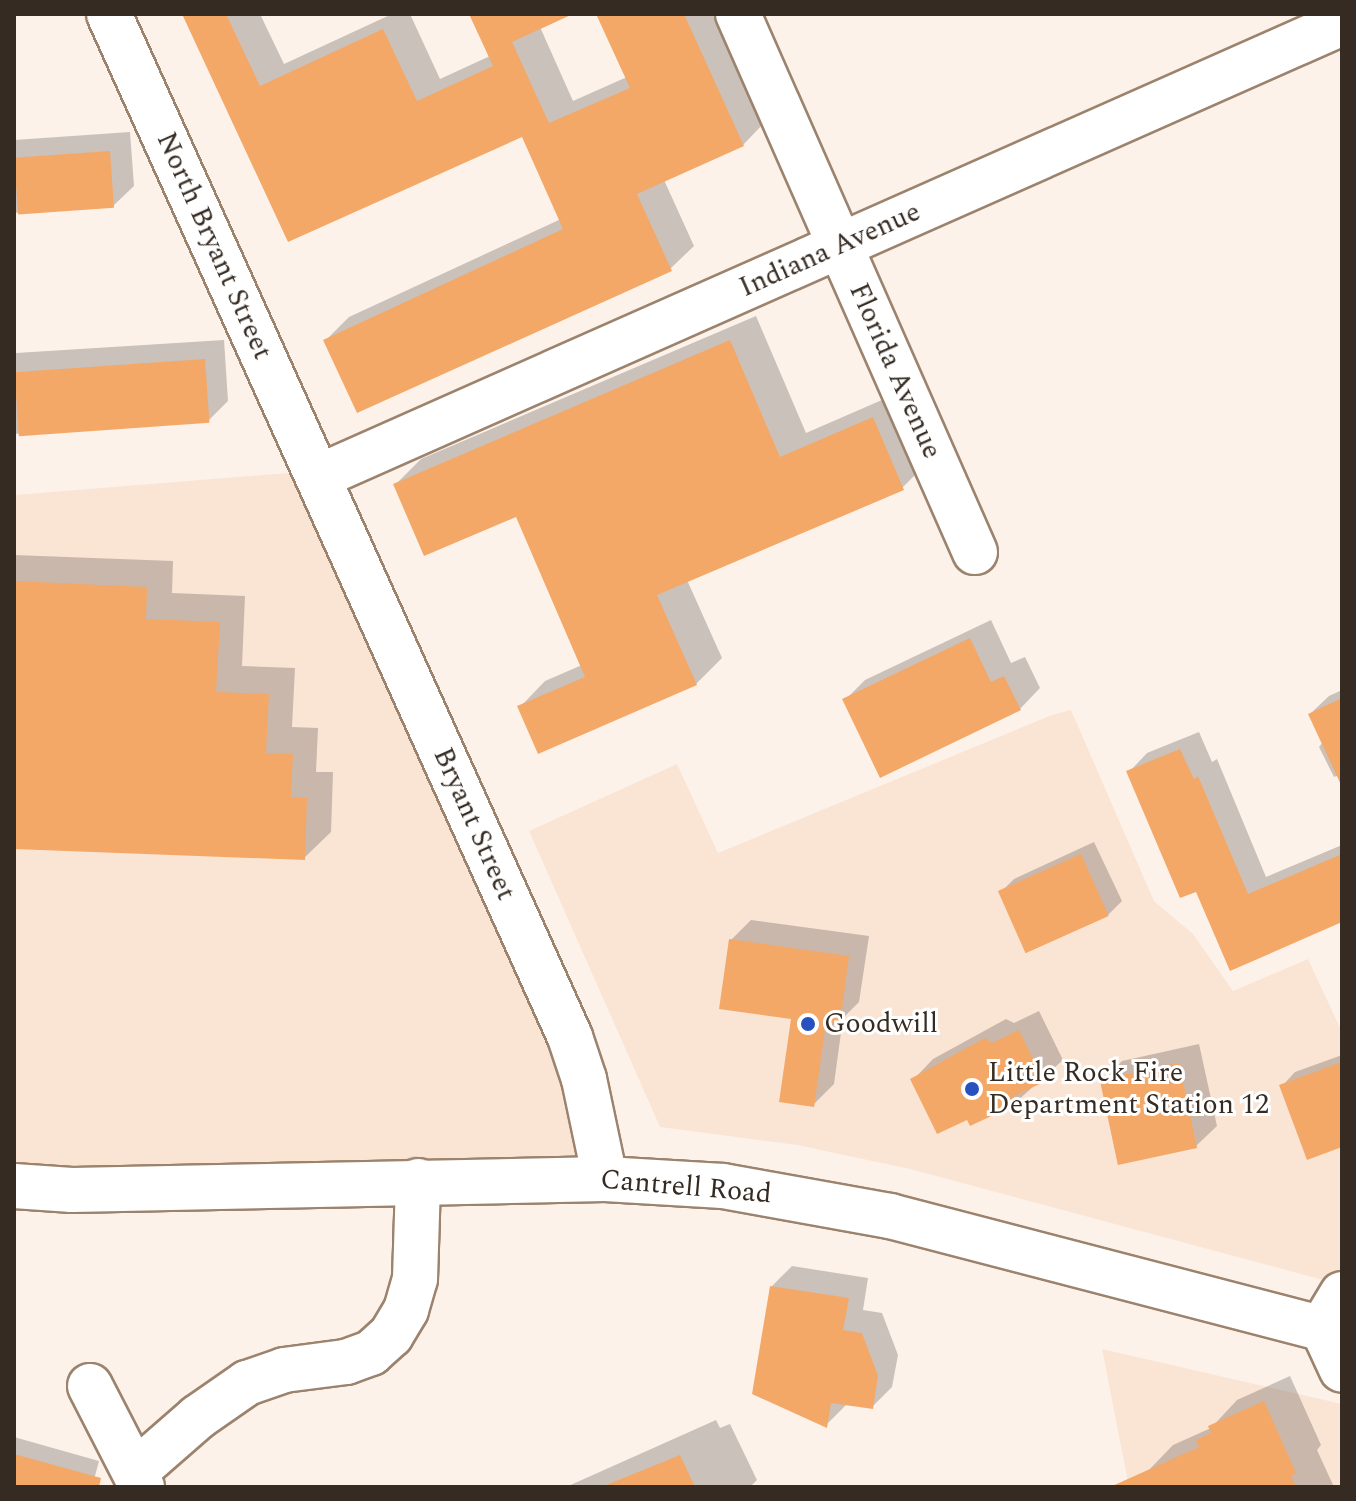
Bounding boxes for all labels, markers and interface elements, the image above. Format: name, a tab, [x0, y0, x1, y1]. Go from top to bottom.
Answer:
street label: North Bryant Street	[149, 127, 279, 365]
street label: Indiana Avenue	[734, 195, 926, 305]
street label: Florida Avenue	[841, 278, 949, 464]
street label: Bryant Street	[425, 743, 523, 905]
place label: Goodwill	[824, 1007, 938, 1041]
marker: Goodwill	[799, 1015, 817, 1033]
place label: Little Rock Fire Department Station 12	[988, 1056, 1269, 1122]
marker: Little Rock Fire Department Station 12	[963, 1080, 981, 1098]
street label: Cantrell Road	[599, 1163, 773, 1211]

